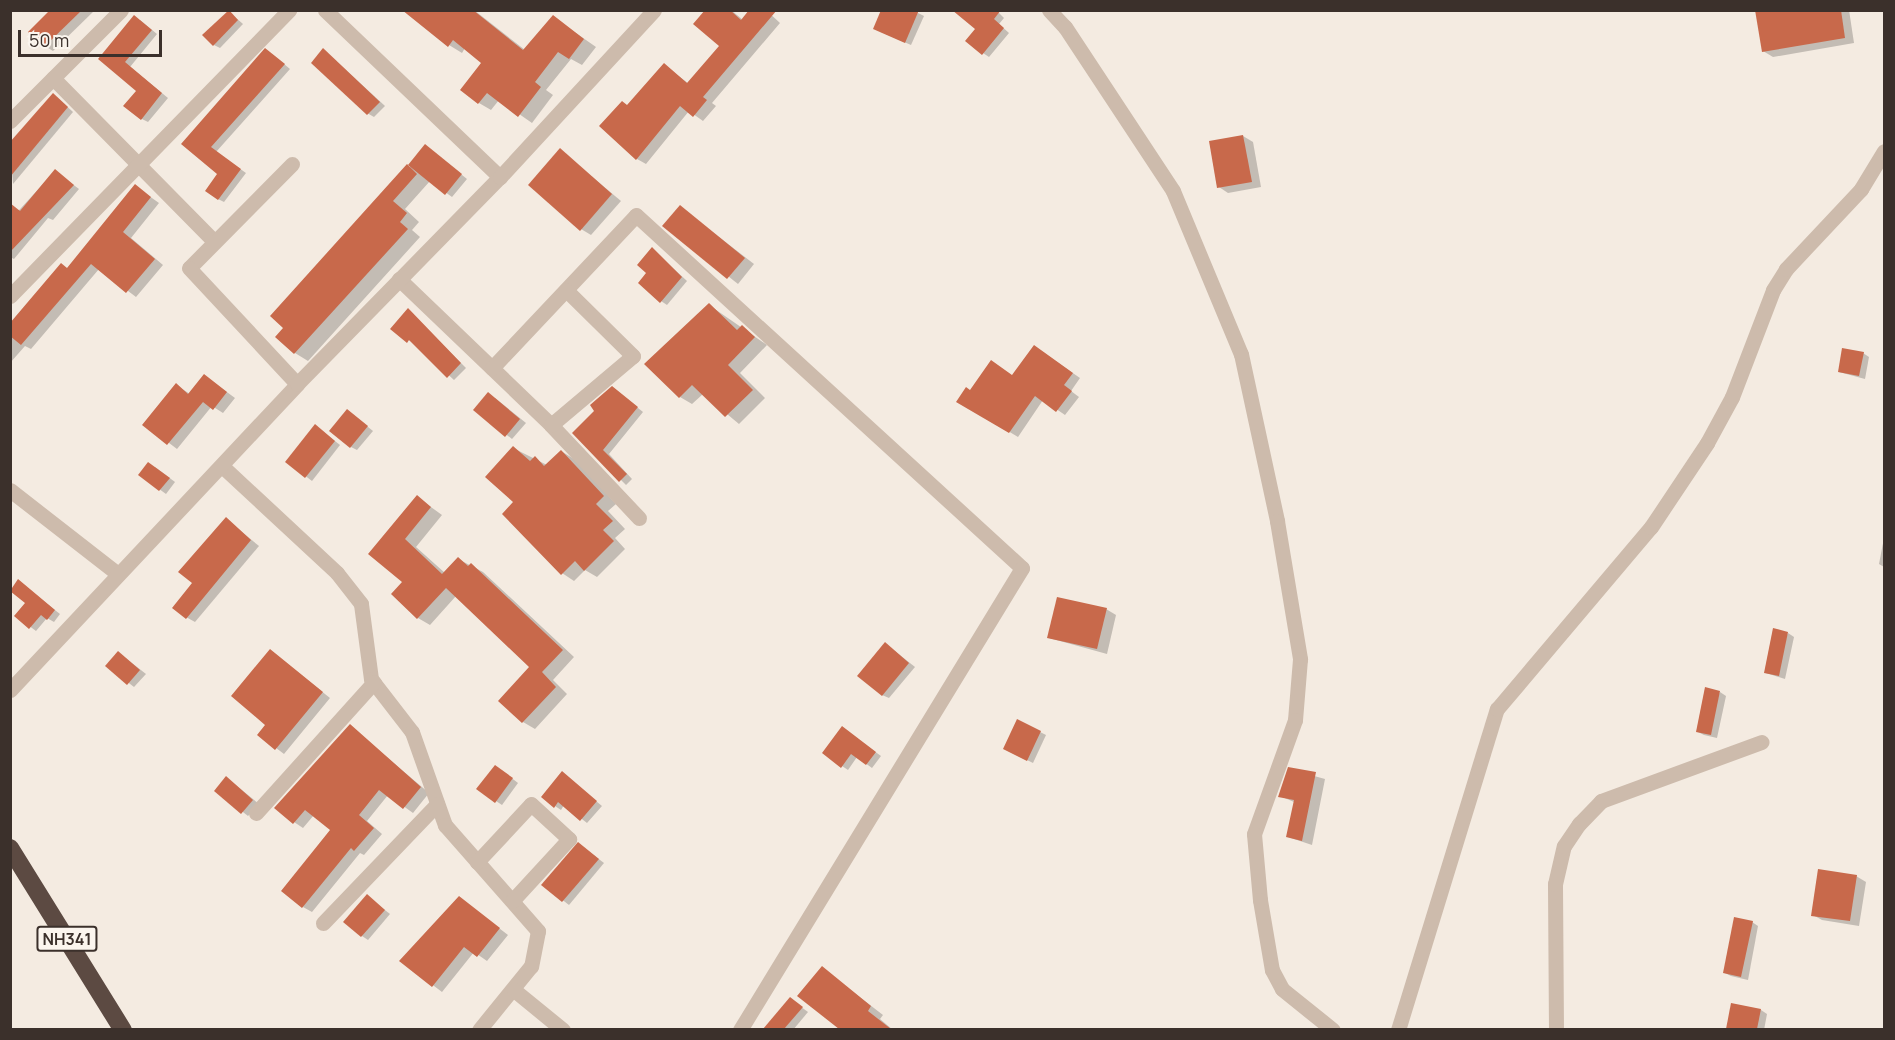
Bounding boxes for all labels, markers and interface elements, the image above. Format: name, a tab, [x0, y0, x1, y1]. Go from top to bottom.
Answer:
scale bar	[21, 18, 165, 56]
text: 50 m	[29, 28, 69, 52]
road number: NH341	[36, 926, 98, 952]

